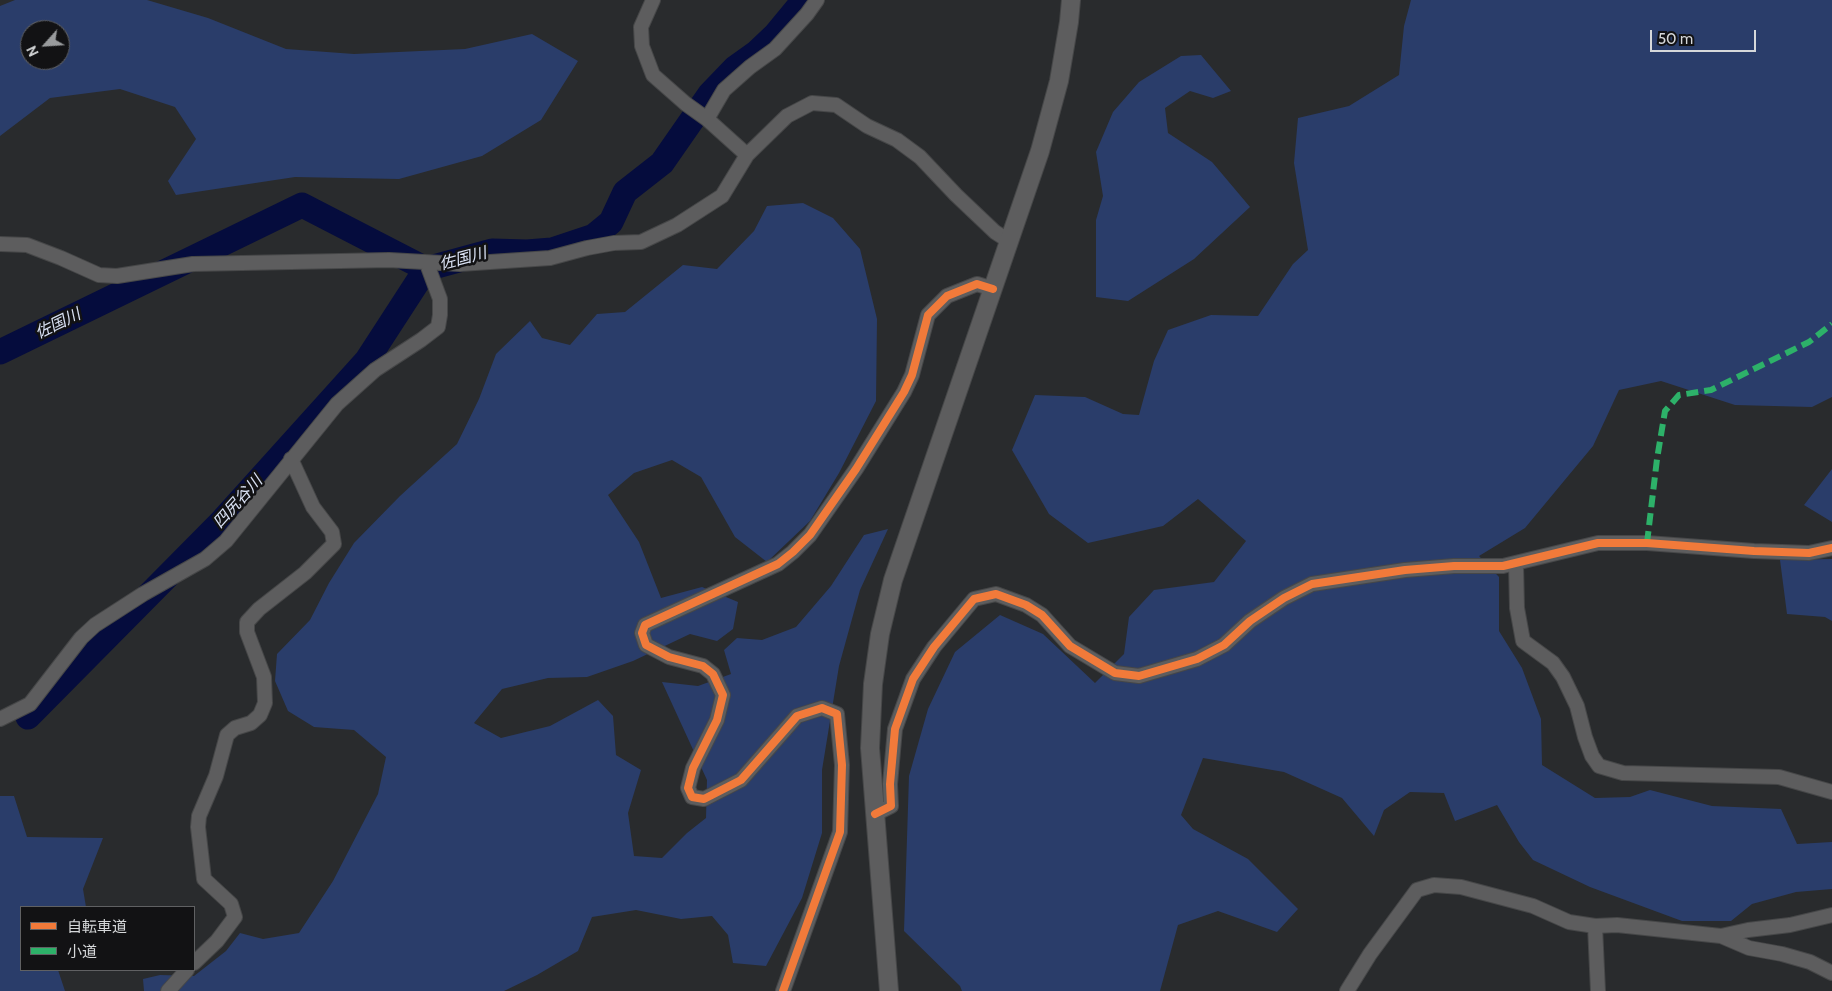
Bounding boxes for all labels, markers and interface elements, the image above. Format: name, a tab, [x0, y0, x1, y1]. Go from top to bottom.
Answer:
north arrow	[20, 20, 70, 70]
scale bar	[1652, 20, 1758, 52]
text: 50 m	[1658, 30, 1693, 48]
text: N	[22, 43, 43, 60]
water label: 佐国川	[437, 244, 489, 274]
water label: 佐国川	[32, 305, 84, 343]
water label: 四尻谷川	[209, 472, 267, 532]
legend	[20, 906, 195, 971]
text: 自転車道	[67, 918, 127, 936]
text: 小道	[67, 943, 97, 961]

